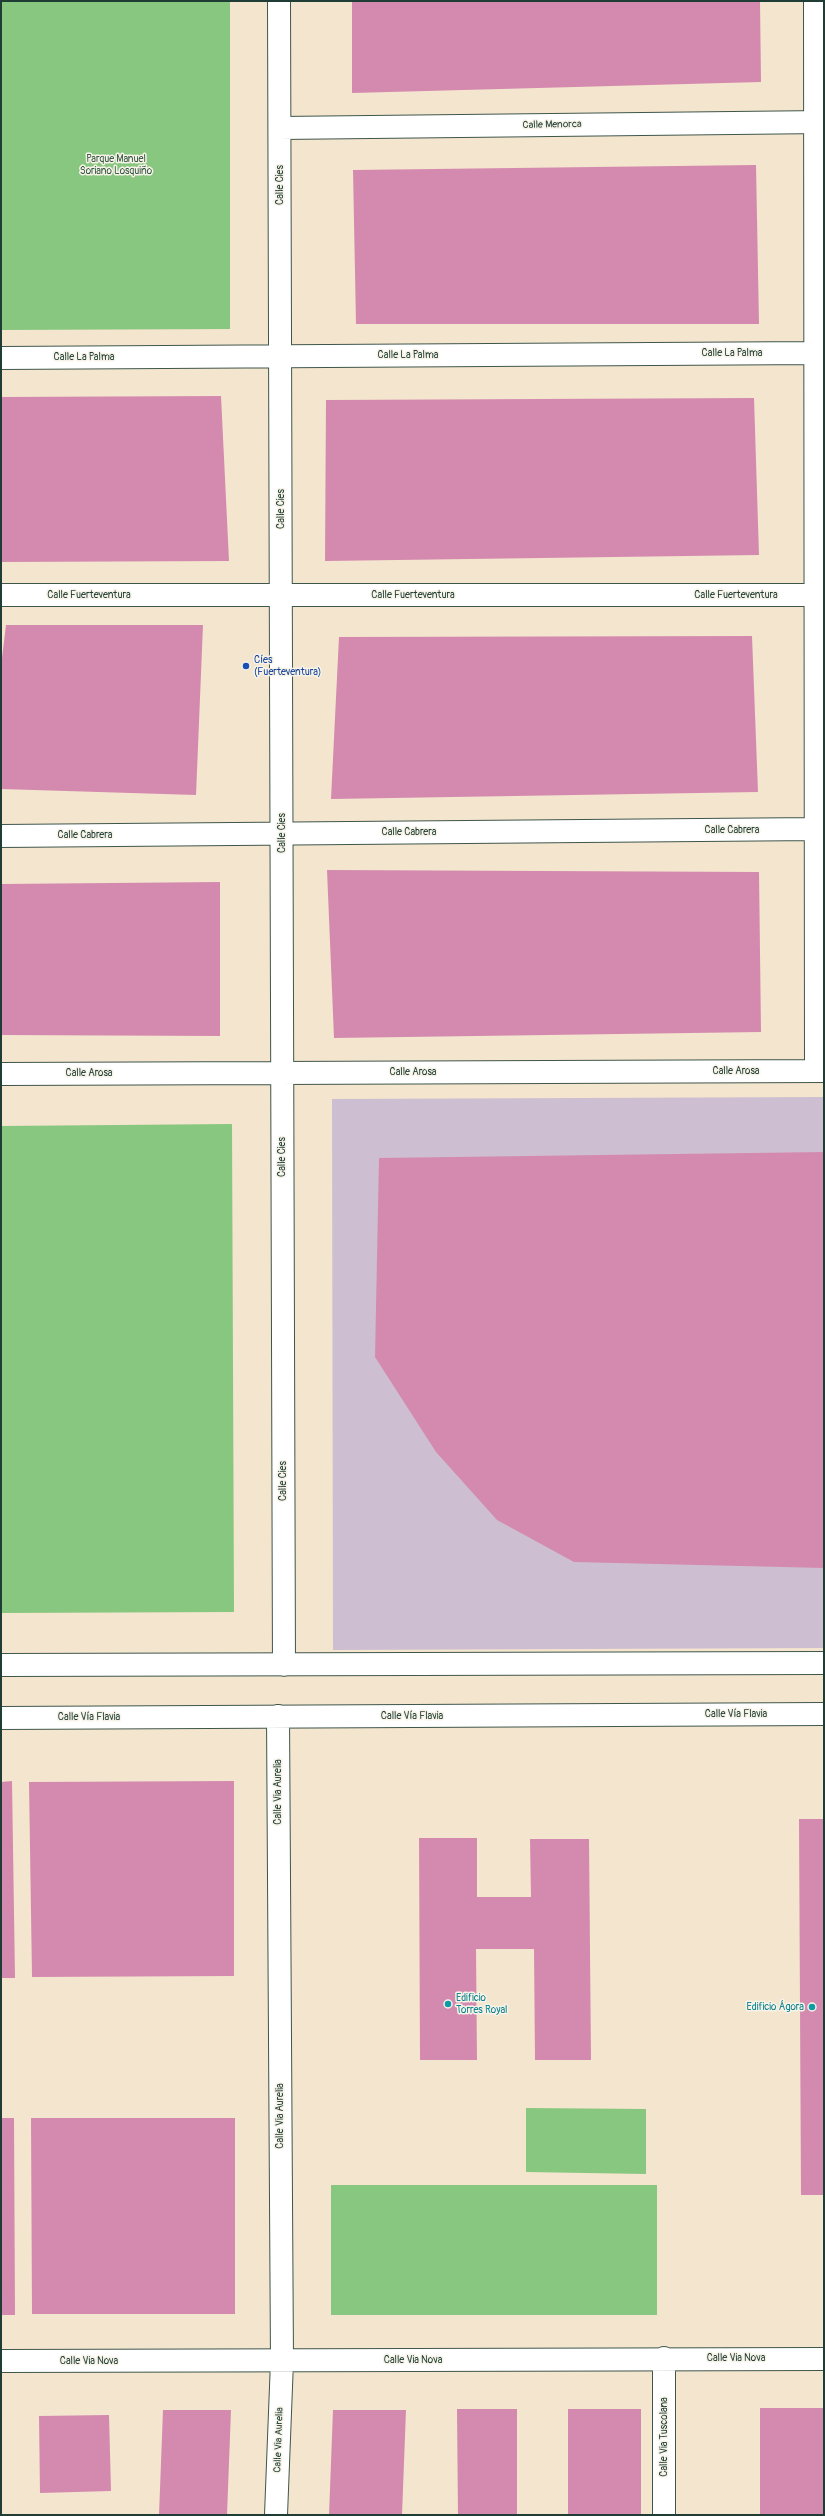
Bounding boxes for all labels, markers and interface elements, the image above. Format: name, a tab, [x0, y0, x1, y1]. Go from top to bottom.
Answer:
street label: Calle Menorca	[522, 118, 582, 132]
park label: Parque Manuel Soriano Losquiño	[80, 153, 152, 176]
street label: Calle Cies	[274, 165, 286, 205]
street label: Calle La Palma	[702, 347, 762, 359]
street label: Calle La Palma	[378, 349, 438, 361]
street label: Calle La Palma	[54, 351, 114, 363]
street label: Calle Cies	[275, 489, 287, 529]
street label: Calle Fuerteventura	[47, 589, 131, 601]
street label: Calle Fuerteventura	[371, 589, 455, 601]
street label: Calle Fuerteventura	[694, 589, 778, 601]
place label: Cíes (Fuerteventura)	[254, 654, 321, 678]
marker: Cíes (Fuerteventura)	[241, 661, 251, 671]
street label: Calle Cies	[276, 813, 288, 853]
street label: Calle Cabrera	[705, 824, 759, 836]
street label: Calle Cabrera	[382, 826, 436, 838]
street label: Calle Cabrera	[58, 829, 112, 841]
street label: Calle Arosa	[712, 1065, 760, 1077]
street label: Calle Arosa	[389, 1066, 437, 1078]
street label: Calle Arosa	[65, 1067, 113, 1079]
street label: Calle Cies	[276, 1137, 288, 1177]
street label: Calle Cies	[277, 1461, 289, 1501]
street label: Calle Vía Flavia	[705, 1708, 767, 1720]
street label: Calle Vía Flavia	[381, 1710, 443, 1722]
street label: Calle Vía Flavia	[58, 1711, 120, 1723]
street label: Calle Via Aurelia	[272, 1759, 284, 1825]
place label: Edificio Torres Royal	[456, 1992, 507, 2016]
marker: Edificio Torres Royal	[443, 1999, 453, 2009]
place label: Edificio Ágora	[747, 2001, 804, 2013]
marker: Edificio Ágora	[807, 2002, 817, 2012]
street label: Calle Via Aurelia	[274, 2083, 286, 2149]
street label: Calle Via Nova	[707, 2352, 765, 2364]
street label: Calle Via Nova	[384, 2354, 442, 2366]
street label: Calle Via Nova	[60, 2355, 118, 2367]
street label: Calle Via Tuscolana	[658, 2397, 670, 2477]
street label: Calle Via Aurelia	[272, 2407, 286, 2473]

